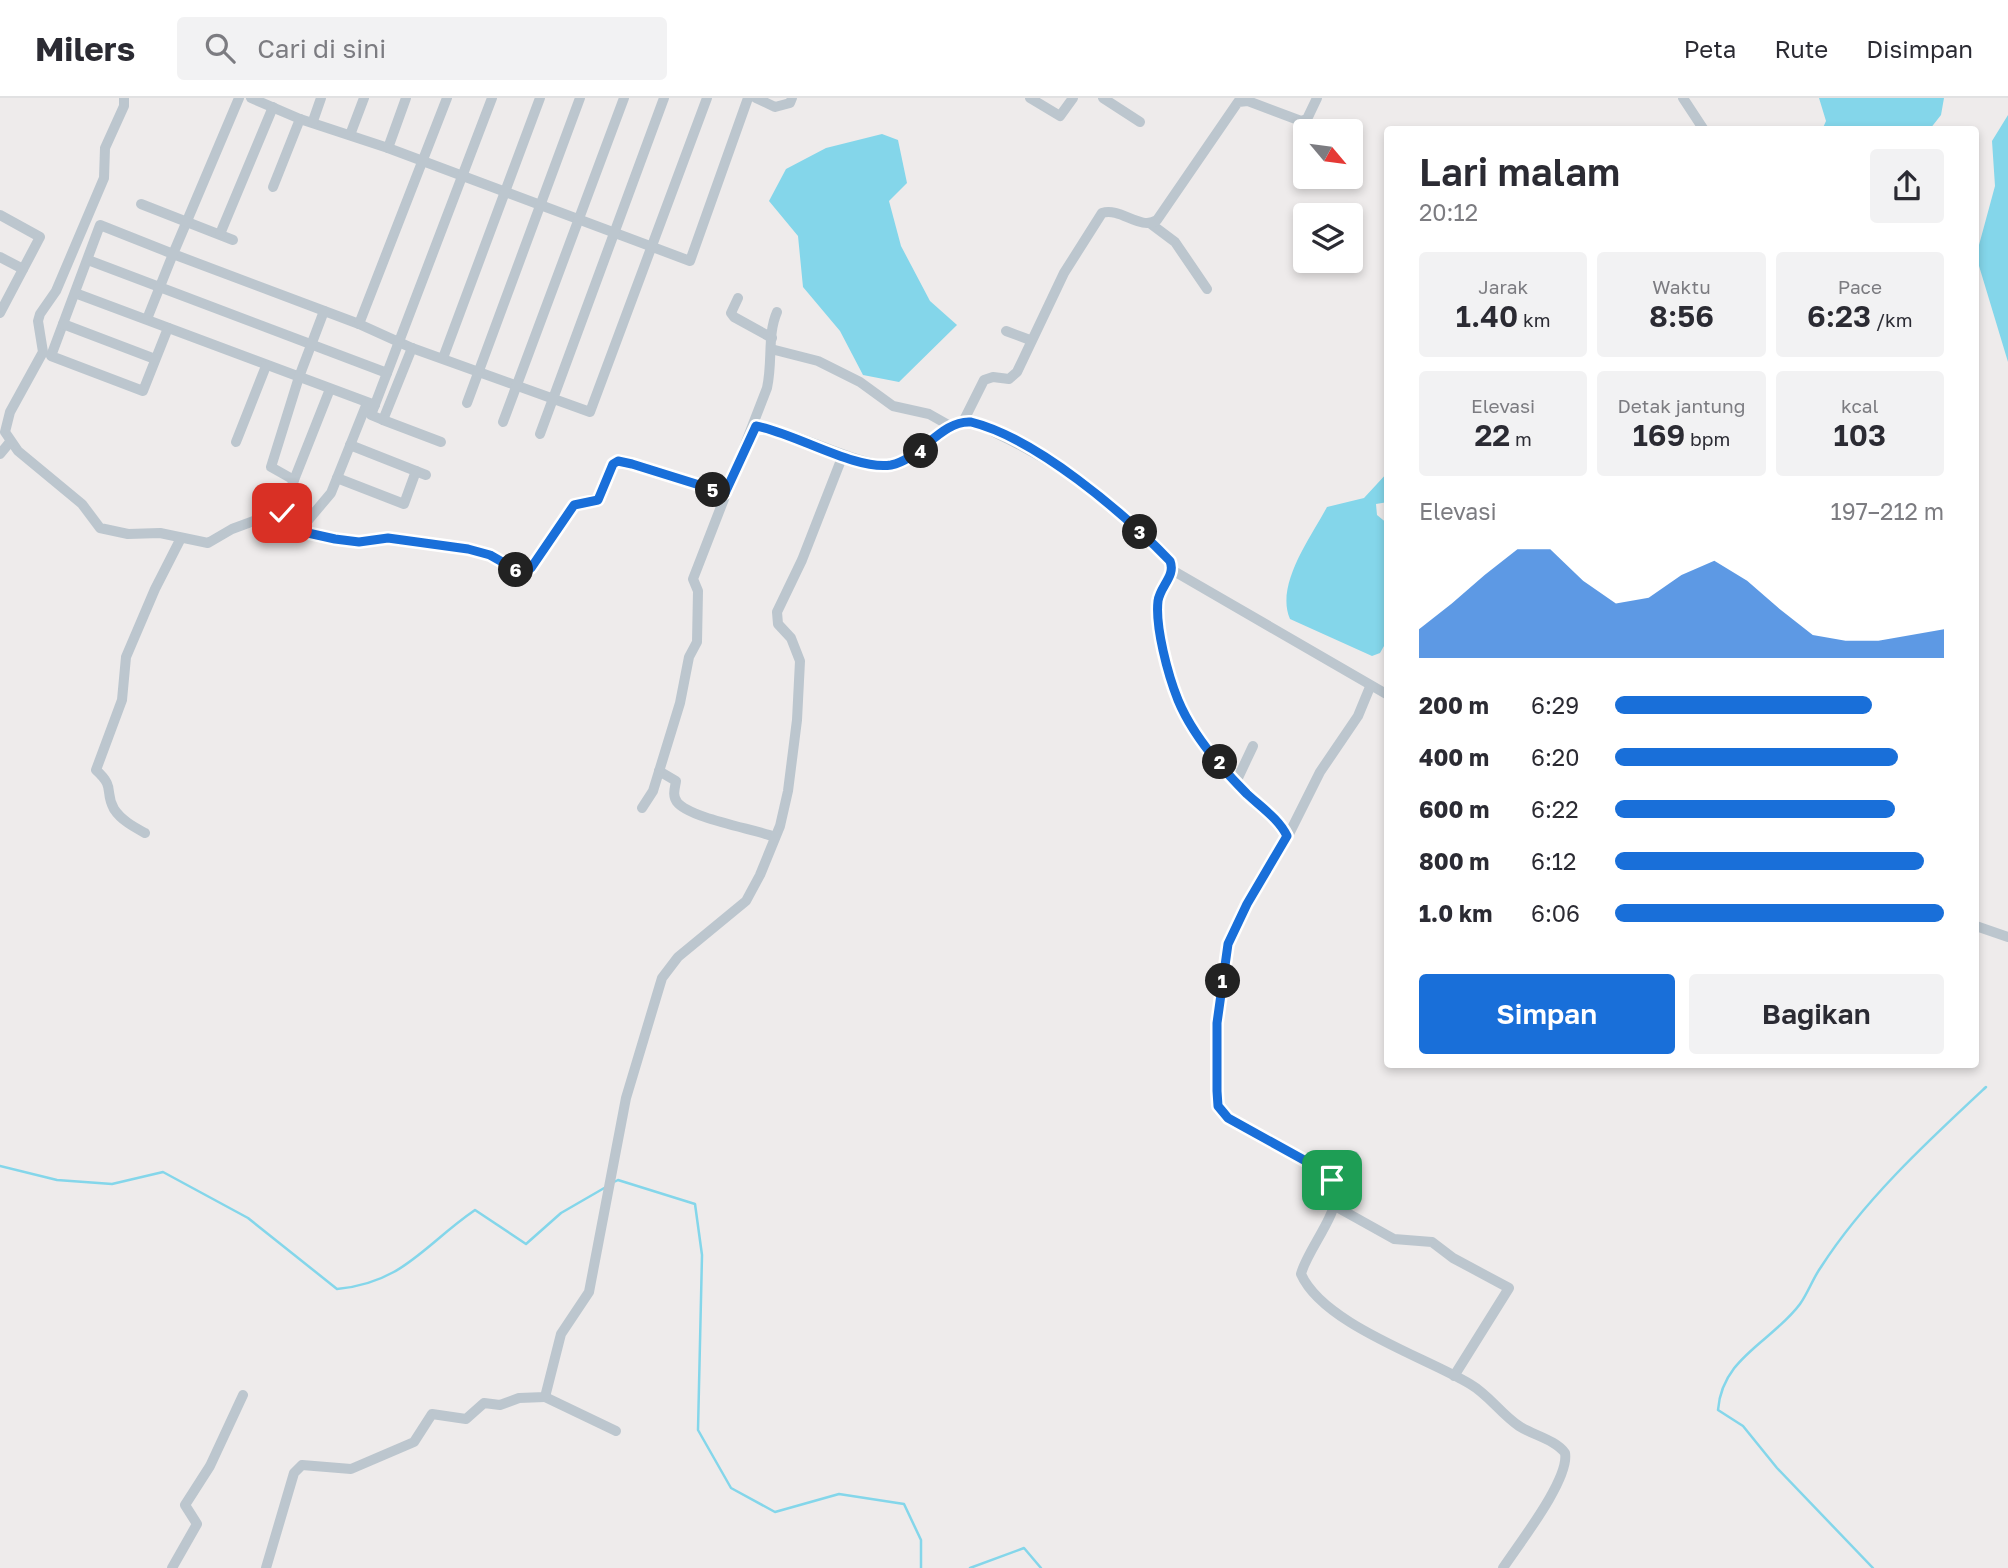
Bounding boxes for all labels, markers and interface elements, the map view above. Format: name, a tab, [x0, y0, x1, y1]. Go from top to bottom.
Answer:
search box	[177, 17, 667, 80]
text: Milers	[35, 29, 135, 68]
icon: search	[201, 29, 239, 67]
text: Cari di sini	[257, 33, 386, 64]
text: Peta	[1684, 34, 1736, 63]
text: Rute	[1774, 34, 1828, 63]
text: Disimpan	[1866, 34, 1973, 63]
north arrow	[1293, 119, 1363, 189]
map controls	[1293, 119, 1363, 273]
text: Lari malam	[1419, 149, 1620, 194]
button: share	[1870, 149, 1944, 223]
text: 20:12	[1419, 198, 1478, 226]
button: layers	[1293, 203, 1363, 273]
text: Jarak	[1478, 275, 1528, 298]
text: Waktu	[1652, 275, 1711, 298]
text: Pace	[1838, 275, 1882, 298]
text: 1.40	[1456, 298, 1518, 334]
text: 8:56	[1649, 298, 1714, 334]
text: 6:23	[1807, 298, 1871, 334]
text: km	[1518, 308, 1551, 331]
text: /km	[1871, 308, 1913, 331]
text: Elevasi	[1471, 394, 1535, 417]
text: Detak jantung	[1618, 394, 1745, 417]
text: kcal	[1841, 394, 1879, 417]
text: 22	[1474, 417, 1510, 453]
text: 169	[1633, 417, 1685, 453]
text: 103	[1834, 417, 1886, 453]
text: m	[1510, 427, 1532, 450]
text: bpm	[1685, 427, 1730, 450]
pin: 4	[904, 434, 939, 468]
text: 4	[915, 439, 926, 462]
pin: 5	[696, 472, 730, 508]
text: 5	[707, 478, 718, 501]
pin	[252, 483, 312, 543]
icon: check	[263, 494, 301, 532]
text: Elevasi	[1419, 497, 1497, 525]
text: 197–212 m	[1831, 497, 1944, 525]
pin: 3	[1122, 514, 1158, 550]
text: 3	[1134, 520, 1145, 543]
pin: 6	[498, 552, 534, 588]
text: 6	[509, 558, 522, 581]
text: 200 m	[1419, 691, 1489, 719]
text: 6:29	[1531, 691, 1579, 719]
text: 400 m	[1419, 743, 1489, 771]
text: 6:20	[1531, 743, 1579, 771]
pin: 2	[1202, 744, 1238, 780]
text: 2	[1214, 750, 1225, 773]
text: 600 m	[1419, 795, 1489, 823]
text: 6:22	[1531, 795, 1579, 823]
text: 800 m	[1419, 847, 1490, 875]
text: 6:12	[1531, 847, 1576, 875]
text: 1.0 km	[1419, 899, 1492, 927]
text: 6:06	[1531, 899, 1580, 927]
pin: 1	[1206, 964, 1240, 998]
text: 1	[1218, 969, 1227, 992]
button: Simpan	[1419, 974, 1675, 1054]
button: Bagikan	[1689, 974, 1944, 1054]
pin	[1302, 1150, 1362, 1210]
icon: arrive	[1313, 1161, 1351, 1199]

